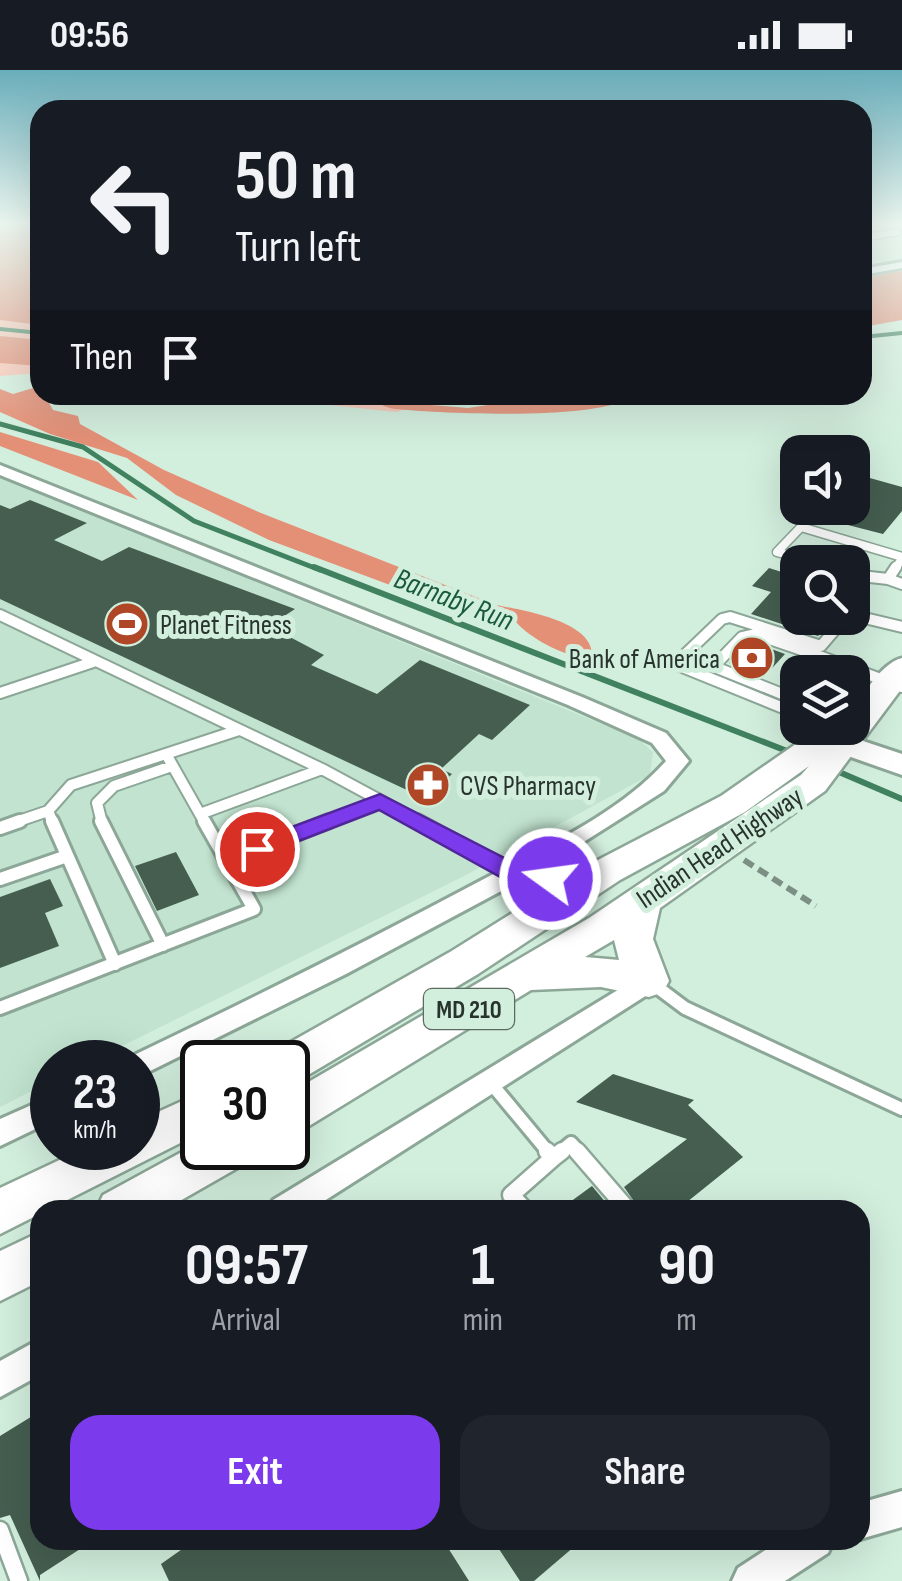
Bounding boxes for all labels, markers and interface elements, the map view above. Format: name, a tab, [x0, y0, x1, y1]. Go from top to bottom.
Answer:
text: 09:56	[50, 13, 129, 58]
text: 50 m	[235, 135, 356, 219]
icon: left	[70, 140, 200, 270]
text: Turn left	[235, 220, 361, 275]
icon: arrive	[153, 330, 208, 385]
text: Then	[70, 335, 133, 380]
map controls	[780, 435, 870, 745]
button: sound	[780, 435, 870, 525]
button: search	[780, 545, 870, 635]
water label: Barnaby Run	[389, 561, 518, 639]
sports icon: Planet Fitness	[104, 601, 150, 647]
place label: Planet Fitness	[160, 609, 292, 642]
bank icon: Bank of America	[729, 635, 775, 681]
place label: Bank of America	[569, 643, 720, 676]
button: layers	[780, 655, 870, 745]
pharmacy icon: CVS Pharmacy	[405, 762, 451, 808]
place label: CVS Pharmacy	[460, 770, 596, 803]
street label: Indian Head Highway	[630, 780, 809, 916]
pin	[215, 807, 300, 892]
icon: arrive	[230, 822, 285, 877]
position arrow	[498, 827, 602, 931]
road number: MD 210	[424, 989, 514, 1029]
speed limit sign: 30	[180, 1040, 310, 1170]
text: 23	[73, 1063, 117, 1123]
text: km/h	[73, 1115, 117, 1146]
text: 09:57	[185, 1230, 308, 1302]
text: 1	[471, 1230, 495, 1302]
text: 90	[658, 1230, 715, 1302]
text: Arrival	[212, 1301, 281, 1340]
text: min	[463, 1301, 503, 1340]
text: m	[676, 1301, 697, 1340]
button: Exit	[70, 1415, 440, 1530]
button: Share	[460, 1415, 830, 1530]

